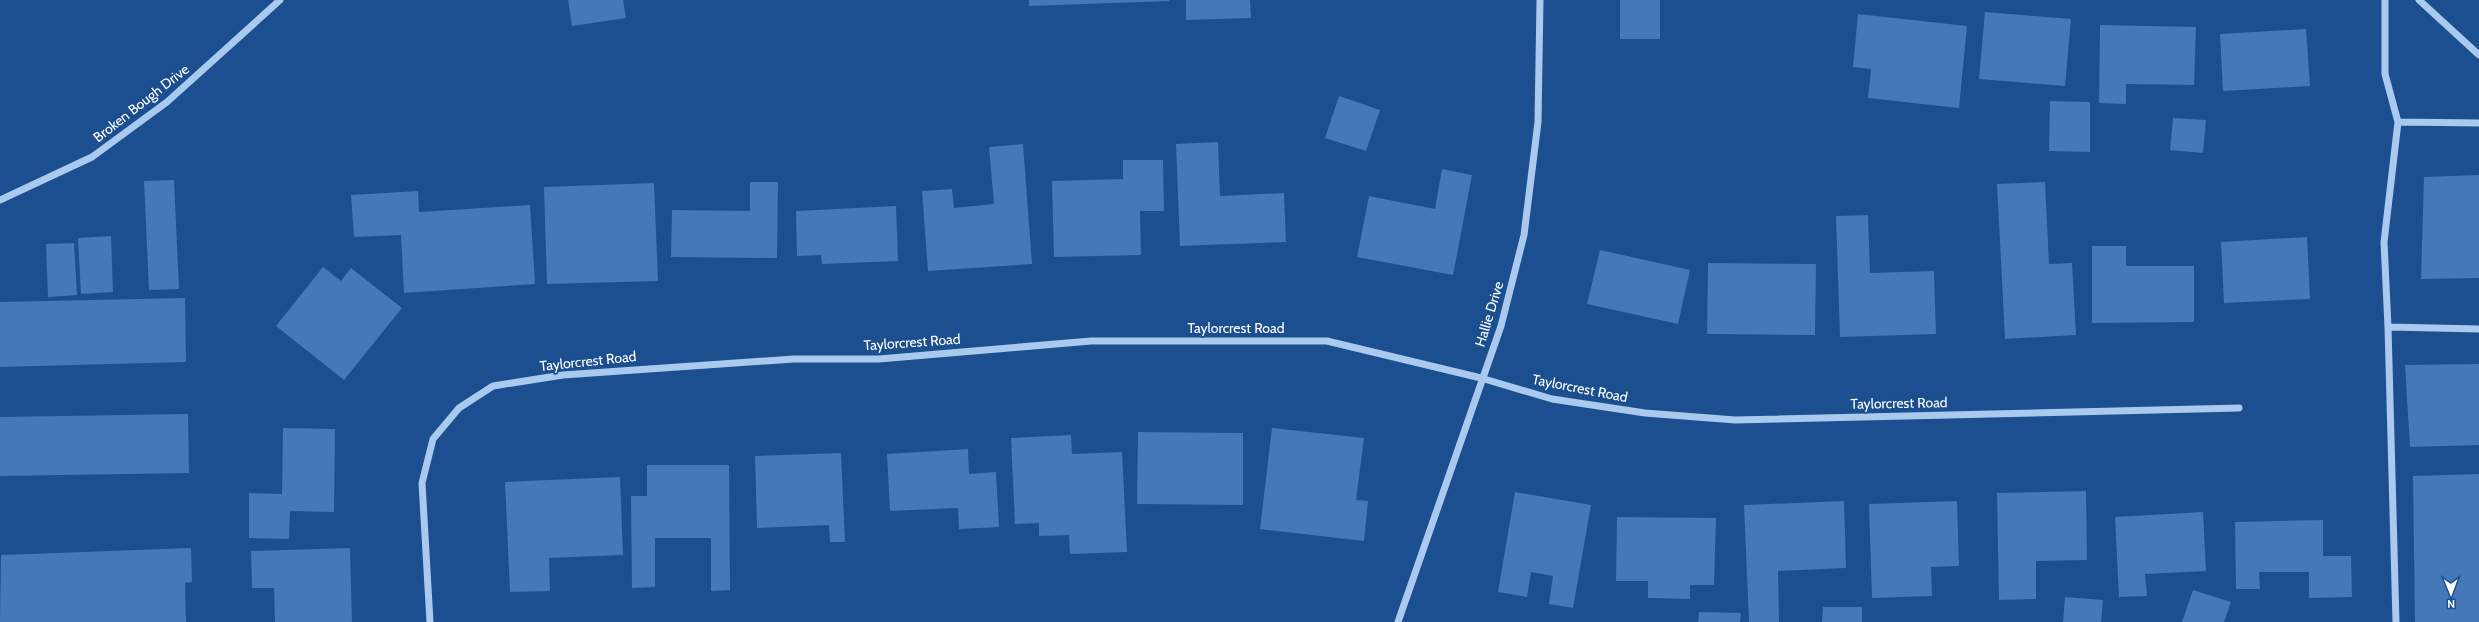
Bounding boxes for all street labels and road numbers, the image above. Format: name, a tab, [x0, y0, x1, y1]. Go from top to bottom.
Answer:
street label: Broken Bough Drive	[89, 60, 193, 146]
street label: Hallie Drive	[1470, 279, 1508, 349]
street label: Taylorcrest Road	[1187, 319, 1285, 337]
street label: Taylorcrest Road	[863, 330, 961, 354]
street label: Taylorcrest Road	[539, 347, 637, 375]
street label: Taylorcrest Road	[1531, 370, 1629, 406]
street label: Taylorcrest Road	[1850, 393, 1948, 413]

